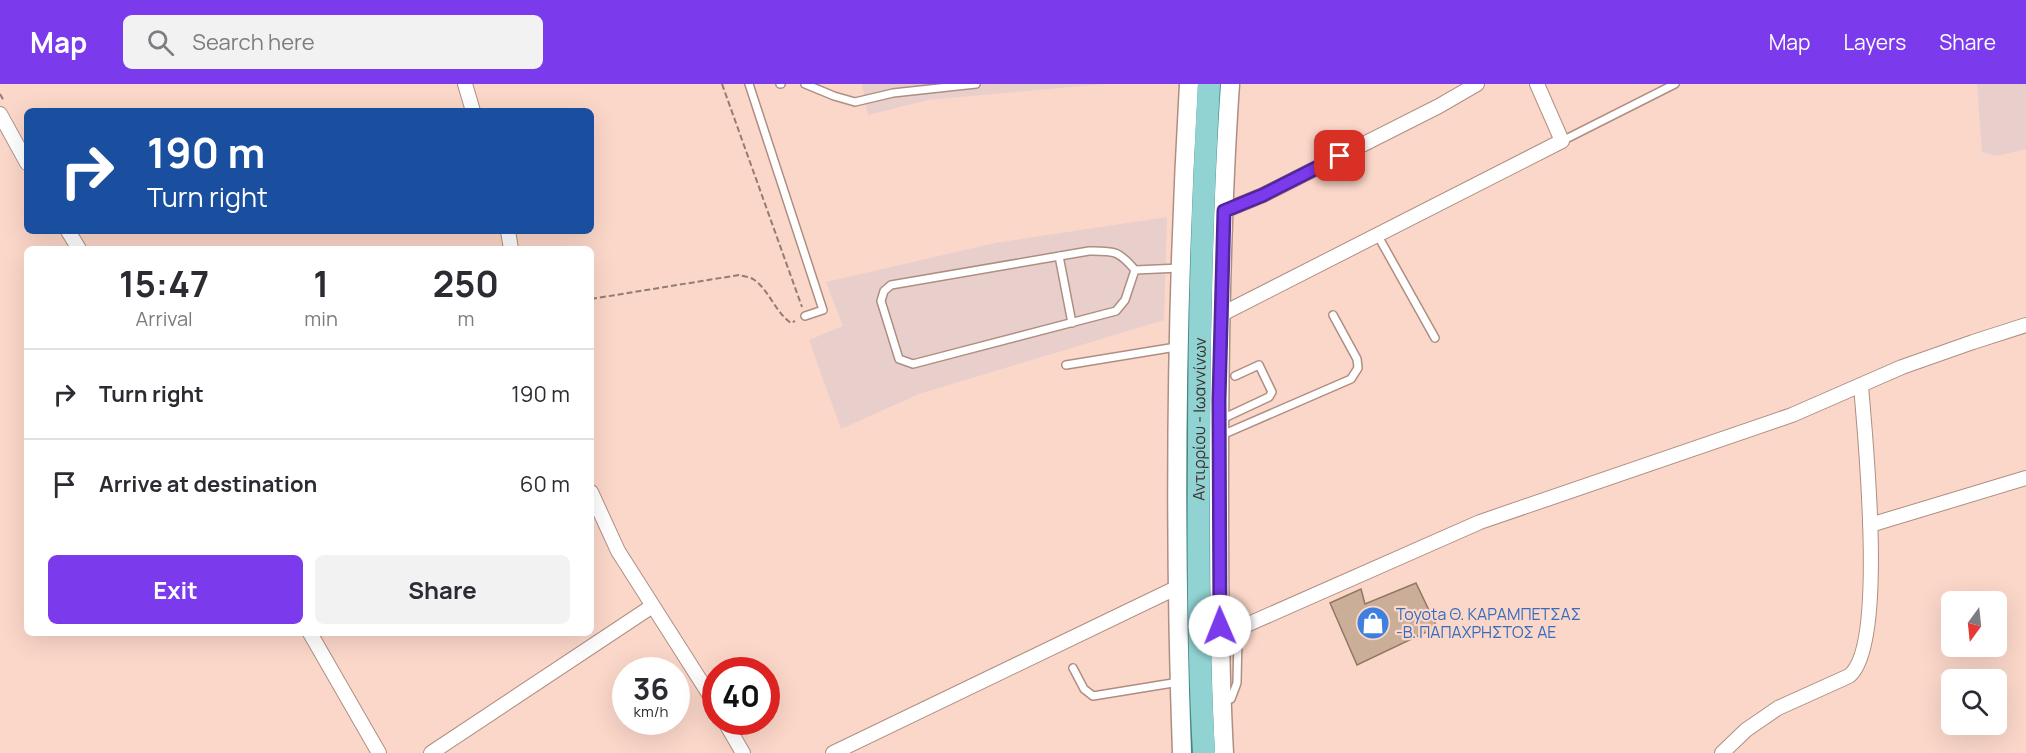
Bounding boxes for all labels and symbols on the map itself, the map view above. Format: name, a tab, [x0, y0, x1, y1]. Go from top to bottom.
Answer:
pin	[1314, 130, 1365, 181]
street label: Αντιρρίου - Ιωαννίνων	[1188, 337, 1211, 501]
north arrow	[1941, 591, 2007, 657]
position arrow	[1188, 594, 1252, 658]
place label: Toyota Θ. ΚΑΡΑΜΠΕΤΣΑΣ -Β. ΠΑΠΑΧΡΗΣΤΟΣ ΑΕ	[1396, 603, 1581, 643]
shop icon: Toyota Θ. ΚΑΡΑΜΠΕΤΣΑΣ -Β. ΠΑΠΑΧΡΗΣΤΟΣ ΑΕ	[1355, 605, 1391, 641]
speed limit sign: 40	[702, 657, 780, 735]

